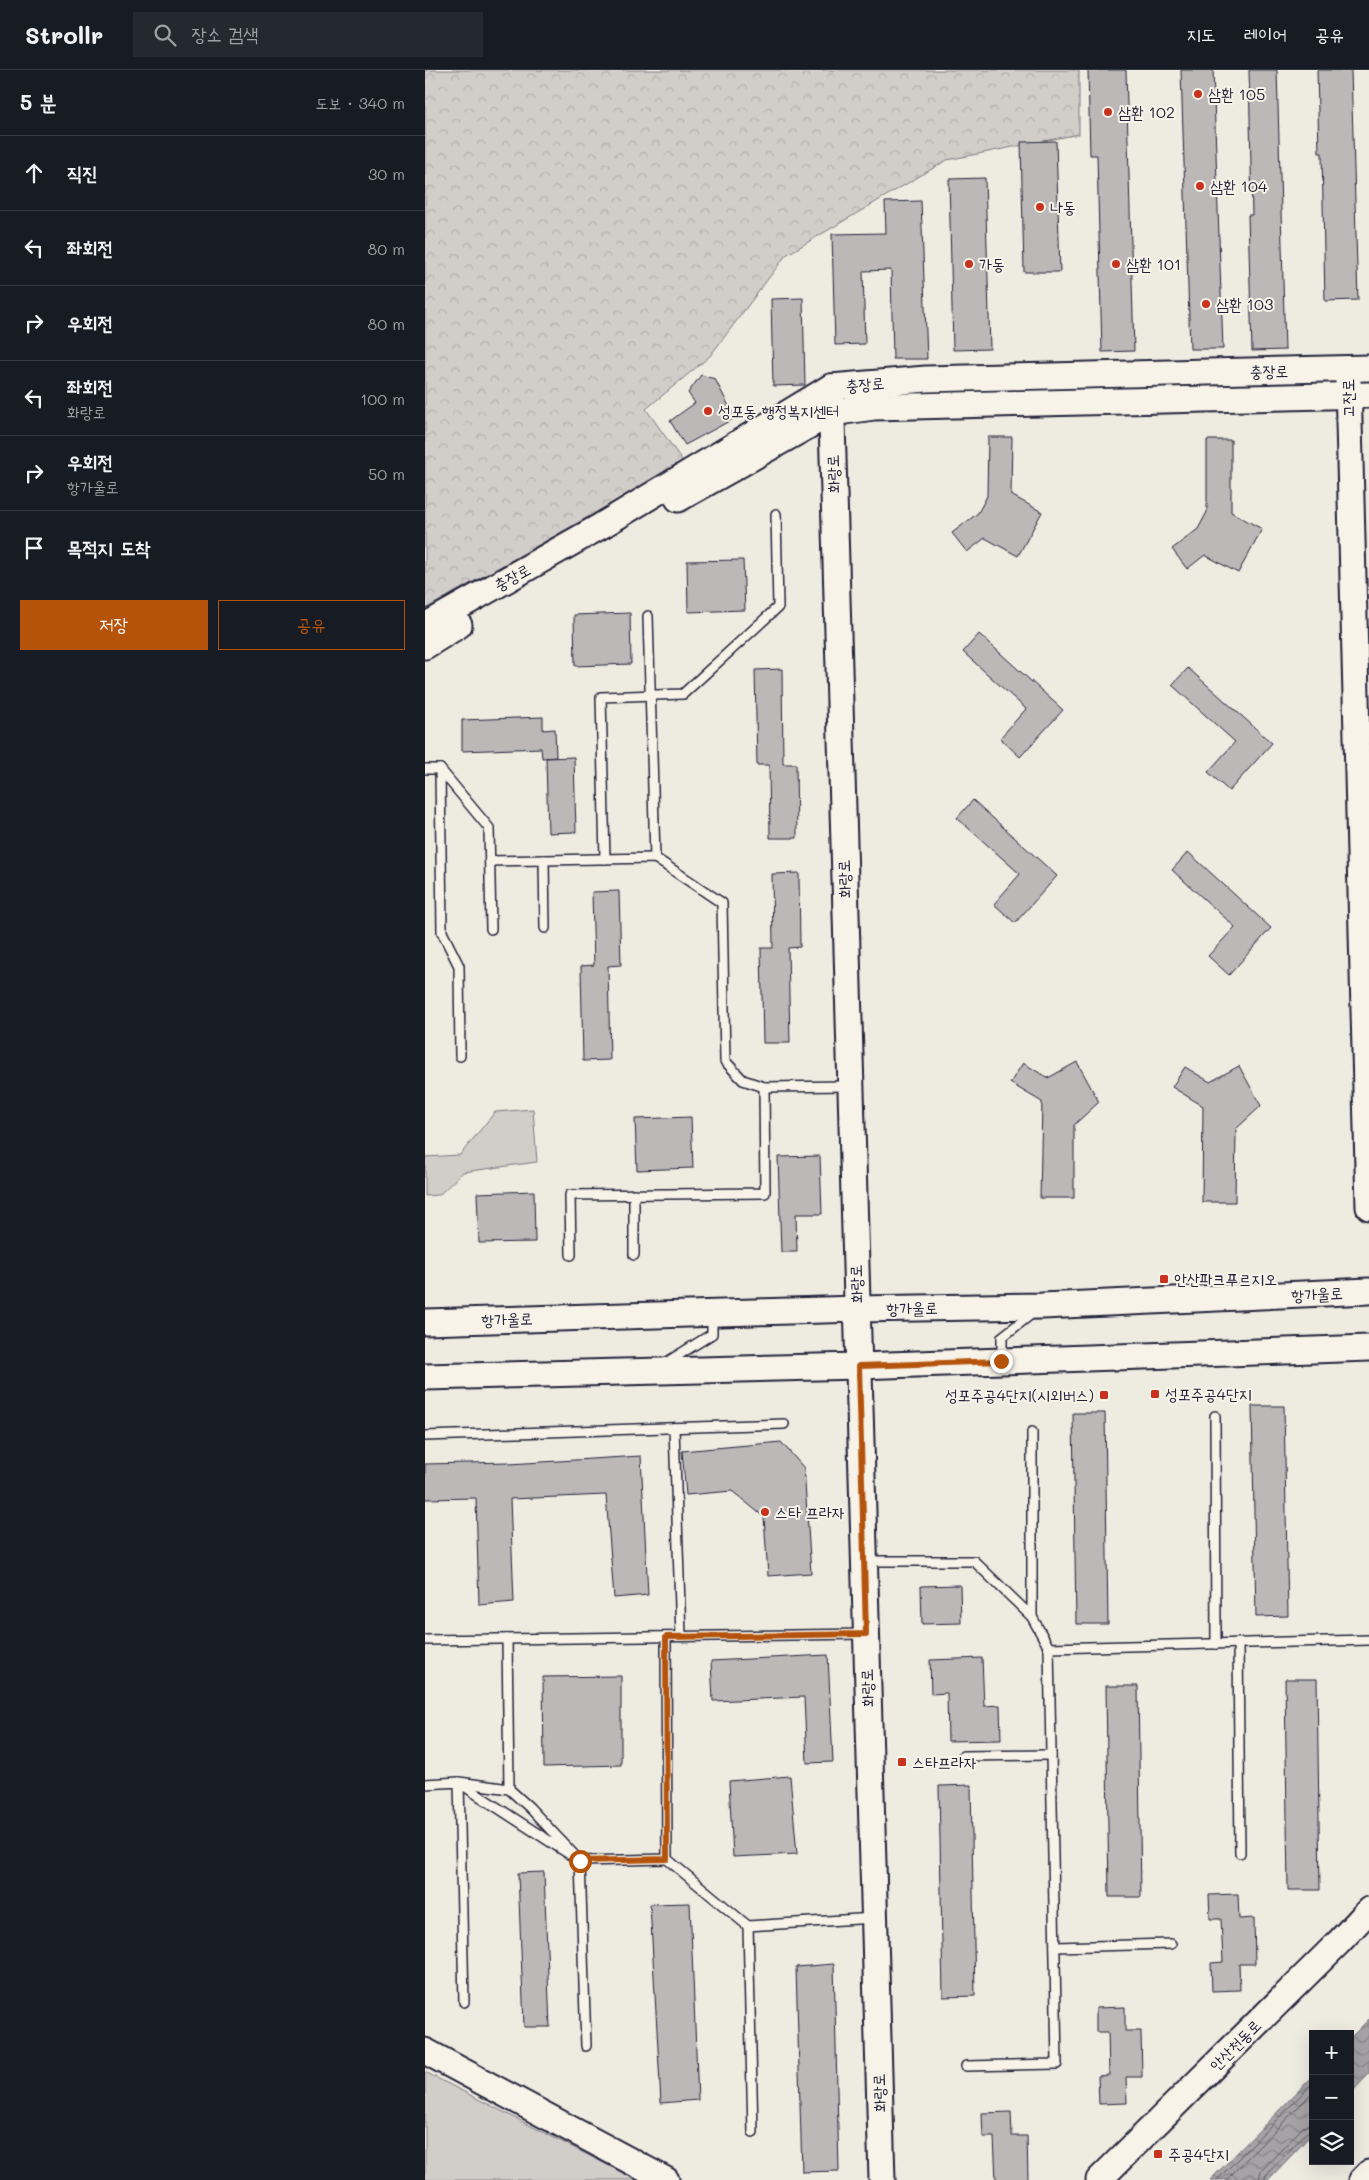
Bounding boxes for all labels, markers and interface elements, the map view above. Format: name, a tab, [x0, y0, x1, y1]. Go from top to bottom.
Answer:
search box	[133, 12, 483, 57]
text: Strollr	[25, 19, 103, 50]
icon: search	[151, 21, 179, 49]
text: 장소 검색	[191, 21, 258, 46]
text: 지도	[1187, 22, 1216, 46]
text: 레이어	[1244, 22, 1287, 46]
text: 공유	[1315, 22, 1344, 46]
place label: 삼환 105	[1208, 83, 1265, 104]
text: 5 분	[20, 88, 57, 115]
marker: 삼환 105	[1192, 88, 1204, 100]
text: 도보 · 340 m	[316, 92, 405, 113]
place label: 삼환 102	[1118, 101, 1175, 122]
marker: 삼환 102	[1102, 106, 1114, 118]
icon: ahead	[20, 159, 48, 187]
text: 직진	[67, 160, 98, 185]
text: 30 m	[368, 163, 405, 184]
place label: 삼환 104	[1210, 175, 1268, 196]
marker: 삼환 104	[1194, 180, 1206, 192]
place label: 나동	[1050, 196, 1076, 217]
marker: 나동	[1034, 201, 1046, 213]
icon: left	[20, 234, 48, 262]
text: 좌회전	[67, 235, 113, 260]
text: 80 m	[368, 238, 405, 259]
place label: 가동	[979, 253, 1005, 274]
place label: 삼환 101	[1126, 253, 1181, 274]
marker: 가동	[963, 258, 975, 270]
marker: 삼환 101	[1110, 258, 1122, 270]
place label: 삼환 103	[1216, 293, 1273, 314]
marker: 삼환 103	[1200, 298, 1212, 310]
icon: right	[20, 309, 48, 337]
text: 우회전	[67, 310, 113, 335]
text: 80 m	[368, 313, 405, 334]
street label: 충장로	[1249, 360, 1288, 381]
street label: 충장로	[845, 371, 885, 396]
text: 좌회전	[67, 374, 113, 399]
street label: 고잔로	[1337, 379, 1358, 418]
icon: left	[20, 384, 48, 412]
text: 100 m	[360, 388, 405, 409]
place label: 성포동 행정복지센터	[718, 400, 839, 421]
text: 화랑로	[67, 401, 106, 422]
marker: 성포동 행정복지센터	[702, 405, 714, 417]
text: 우회전	[67, 449, 113, 474]
street label: 화랑로	[821, 454, 844, 494]
icon: right	[20, 459, 48, 487]
text: 50 m	[368, 463, 405, 484]
text: 항가울로	[67, 476, 119, 497]
icon: arrive	[20, 534, 48, 562]
text: 목적지 도착	[67, 535, 150, 560]
street label: 충장로	[490, 558, 534, 595]
button: 저장	[20, 600, 208, 650]
button: 공유	[218, 600, 405, 650]
street label: 화랑로	[832, 859, 855, 899]
street label: 화랑로	[844, 1264, 867, 1304]
place label: 안산파크푸르지오	[1174, 1268, 1277, 1289]
marker: 안산파크푸르지오	[1158, 1273, 1170, 1285]
street label: 항가울로	[1291, 1282, 1343, 1305]
street label: 항가울로	[886, 1297, 938, 1318]
street label: 항가울로	[481, 1307, 533, 1330]
route end	[990, 1350, 1013, 1373]
place label: 성포주공4단지	[1165, 1383, 1252, 1404]
place label: 성포주공4단지(시외버스)	[945, 1384, 1094, 1405]
marker: 성포주공4단지	[1149, 1388, 1161, 1400]
marker: 성포주공4단지(시외버스)	[1098, 1389, 1110, 1401]
place label: 스타 프라자	[775, 1501, 845, 1522]
marker: 스타 프라자	[759, 1506, 771, 1518]
street label: 화랑로	[855, 1668, 878, 1708]
place label: 스타프라자	[912, 1751, 977, 1772]
marker: 스타프라자	[896, 1756, 908, 1768]
route start	[569, 1850, 592, 1873]
street label: 안산천동로	[1204, 2014, 1265, 2075]
map controls	[1309, 2030, 1354, 2165]
button: +	[1309, 2030, 1354, 2075]
street label: 화랑로	[867, 2073, 890, 2113]
button: −	[1309, 2075, 1354, 2120]
button: layers	[1309, 2120, 1354, 2165]
place label: 주공4단지	[1168, 2143, 1229, 2164]
marker: 주공4단지	[1152, 2148, 1164, 2160]

